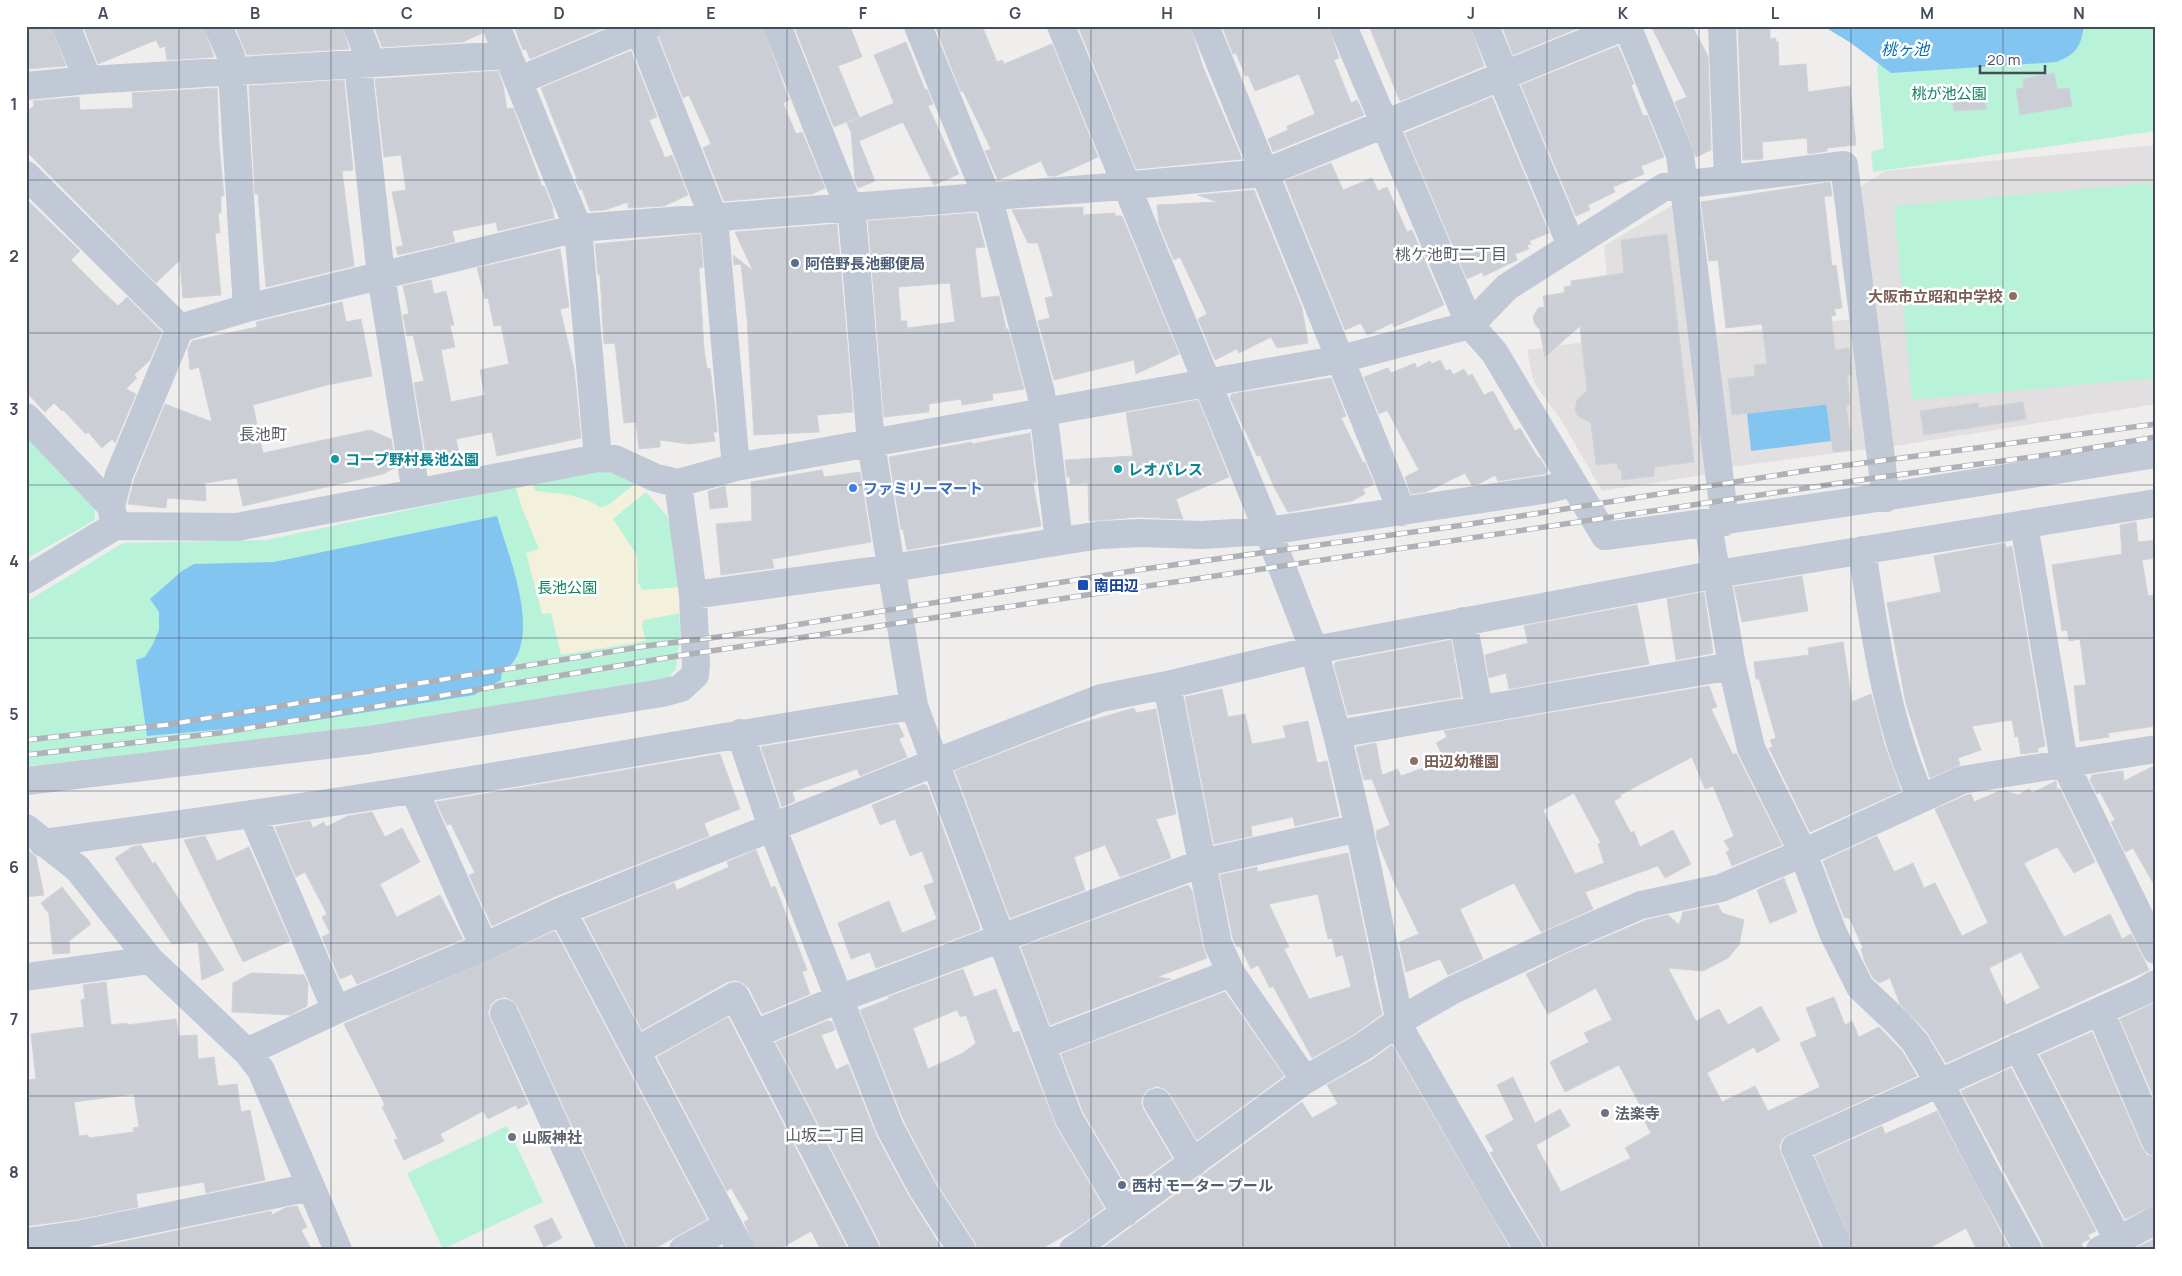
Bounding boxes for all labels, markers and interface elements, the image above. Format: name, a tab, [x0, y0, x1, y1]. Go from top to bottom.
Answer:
text: A	[98, 2, 109, 24]
text: B	[250, 2, 260, 24]
text: C	[401, 2, 413, 24]
text: D	[553, 2, 565, 24]
text: E	[706, 2, 716, 24]
text: F	[859, 2, 868, 24]
text: G	[1009, 2, 1021, 24]
text: H	[1161, 2, 1173, 24]
text: I	[1317, 2, 1321, 24]
text: J	[1467, 2, 1475, 24]
text: K	[1618, 2, 1629, 24]
text: L	[1771, 2, 1780, 24]
text: M	[1920, 2, 1934, 24]
text: N	[2073, 2, 2085, 24]
water label: 桃ヶ池	[1881, 38, 1931, 60]
scale bar	[1980, 42, 2044, 74]
text: 20 m	[1987, 49, 2020, 70]
park label: 桃が池公園	[1911, 83, 1987, 104]
text: 1	[10, 93, 18, 115]
district label: 桃ケ池町二丁目	[1395, 243, 1507, 265]
text: 2	[9, 245, 19, 267]
place label: 阿倍野長池郵便局	[805, 253, 925, 274]
marker: 阿倍野長池郵便局	[789, 257, 801, 269]
place label: 大阪市立昭和中学校	[1868, 286, 2003, 307]
marker: 大阪市立昭和中学校	[2007, 290, 2019, 302]
text: 3	[9, 398, 19, 420]
district label: 長池町	[239, 423, 287, 445]
place label: コープ野村長池公園	[345, 449, 479, 470]
marker: コープ野村長池公園	[329, 453, 341, 465]
place label: レオパレス	[1128, 459, 1203, 480]
marker: レオパレス	[1112, 463, 1124, 475]
place label: ファミリーマート	[863, 478, 983, 499]
marker: ファミリーマート	[847, 482, 859, 494]
text: 4	[9, 550, 19, 572]
place label: 南田辺	[1094, 575, 1139, 596]
park label: 長池公園	[537, 577, 597, 598]
marker: 南田辺	[1076, 578, 1090, 592]
text: 5	[9, 703, 19, 725]
place label: 田辺幼稚園	[1424, 751, 1499, 772]
marker: 田辺幼稚園	[1408, 755, 1420, 767]
text: 6	[9, 856, 19, 878]
text: 7	[10, 1008, 18, 1030]
place label: 法楽寺	[1615, 1103, 1660, 1124]
marker: 法楽寺	[1599, 1107, 1611, 1119]
district label: 山坂二丁目	[785, 1124, 865, 1146]
place label: 山阪神社	[522, 1127, 582, 1148]
marker: 山阪神社	[506, 1131, 518, 1143]
text: 8	[9, 1161, 19, 1183]
place label: 西村 モーター プール	[1132, 1175, 1273, 1196]
marker: 西村 モーター プール	[1116, 1179, 1128, 1191]

